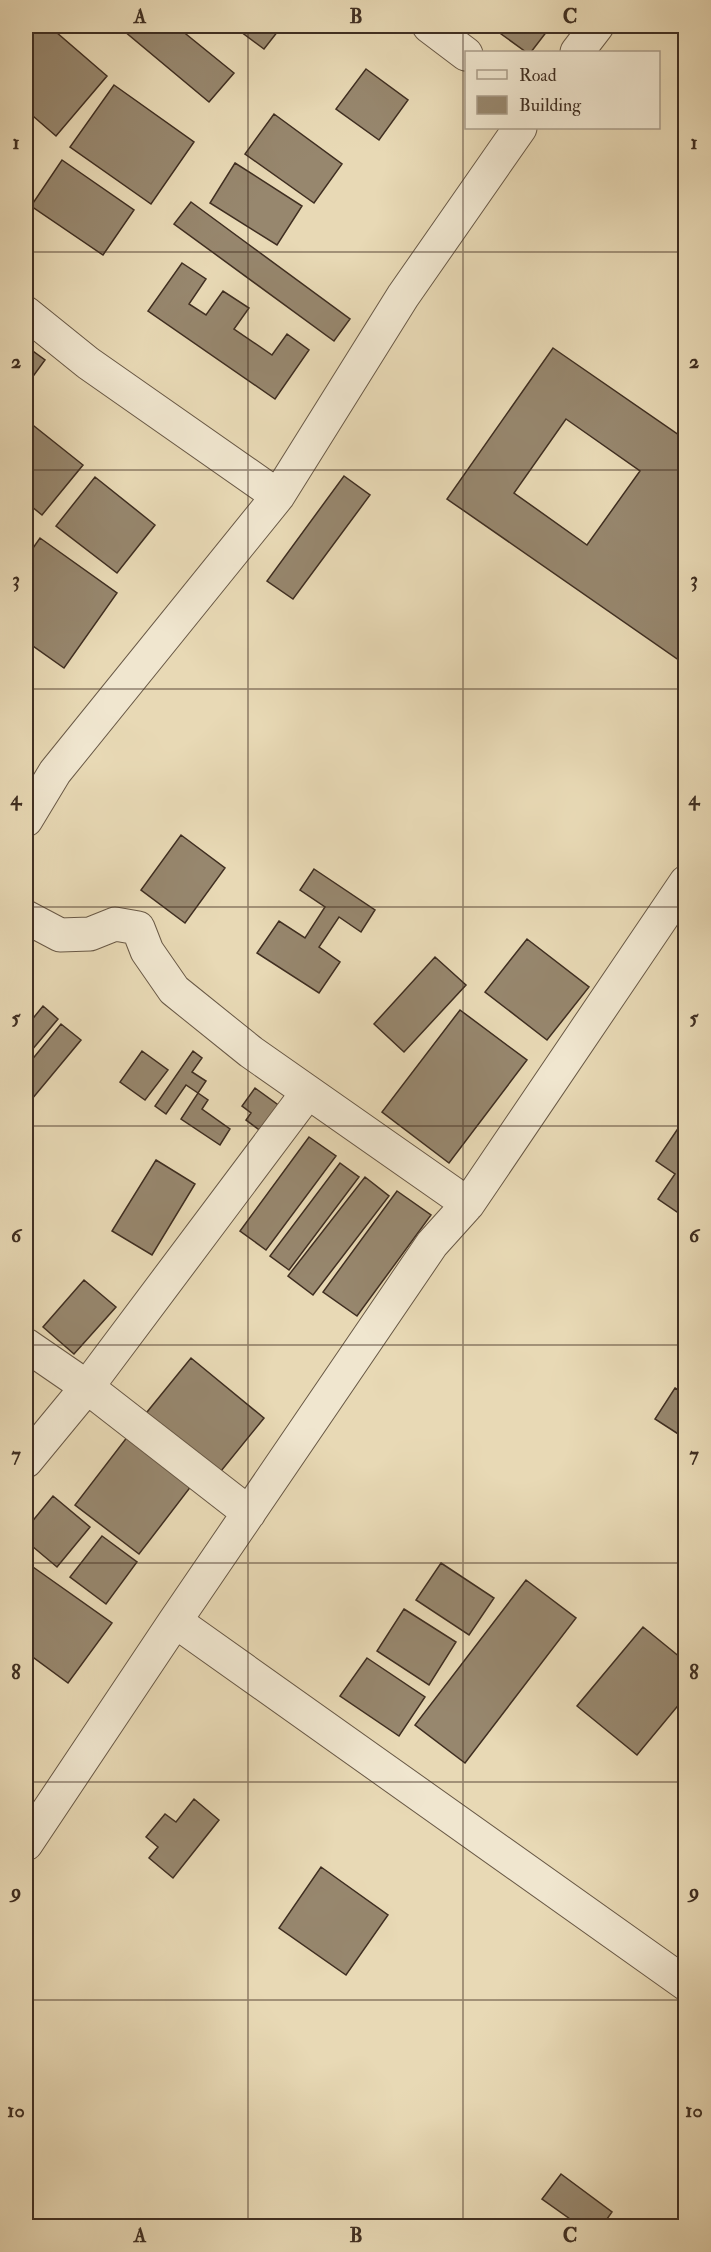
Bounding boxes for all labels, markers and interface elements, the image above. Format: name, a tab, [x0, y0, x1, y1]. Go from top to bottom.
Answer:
text: A	[133, 4, 147, 29]
text: B	[349, 4, 363, 29]
text: C	[563, 4, 577, 29]
legend	[465, 51, 660, 129]
text: Road	[519, 64, 557, 87]
text: Building	[519, 94, 582, 117]
text: 1	[12, 130, 20, 155]
text: 1	[690, 130, 698, 155]
text: 2	[11, 349, 21, 374]
text: 2	[689, 349, 699, 374]
text: 3	[12, 567, 20, 592]
text: 3	[690, 567, 698, 592]
text: 4	[10, 786, 23, 811]
text: 4	[688, 786, 701, 811]
text: 5	[12, 1005, 22, 1030]
text: 5	[690, 1005, 700, 1030]
text: 6	[11, 1223, 23, 1248]
text: 6	[689, 1223, 701, 1248]
text: 7	[11, 1442, 21, 1467]
text: 7	[689, 1442, 699, 1467]
text: 8	[11, 1660, 21, 1685]
text: 8	[689, 1660, 699, 1685]
text: 9	[9, 1879, 21, 1904]
text: 9	[687, 1879, 699, 1904]
text: 10	[7, 2098, 25, 2123]
text: 10	[685, 2098, 703, 2123]
text: A	[133, 2223, 147, 2248]
text: B	[349, 2223, 363, 2248]
text: C	[563, 2223, 577, 2248]

